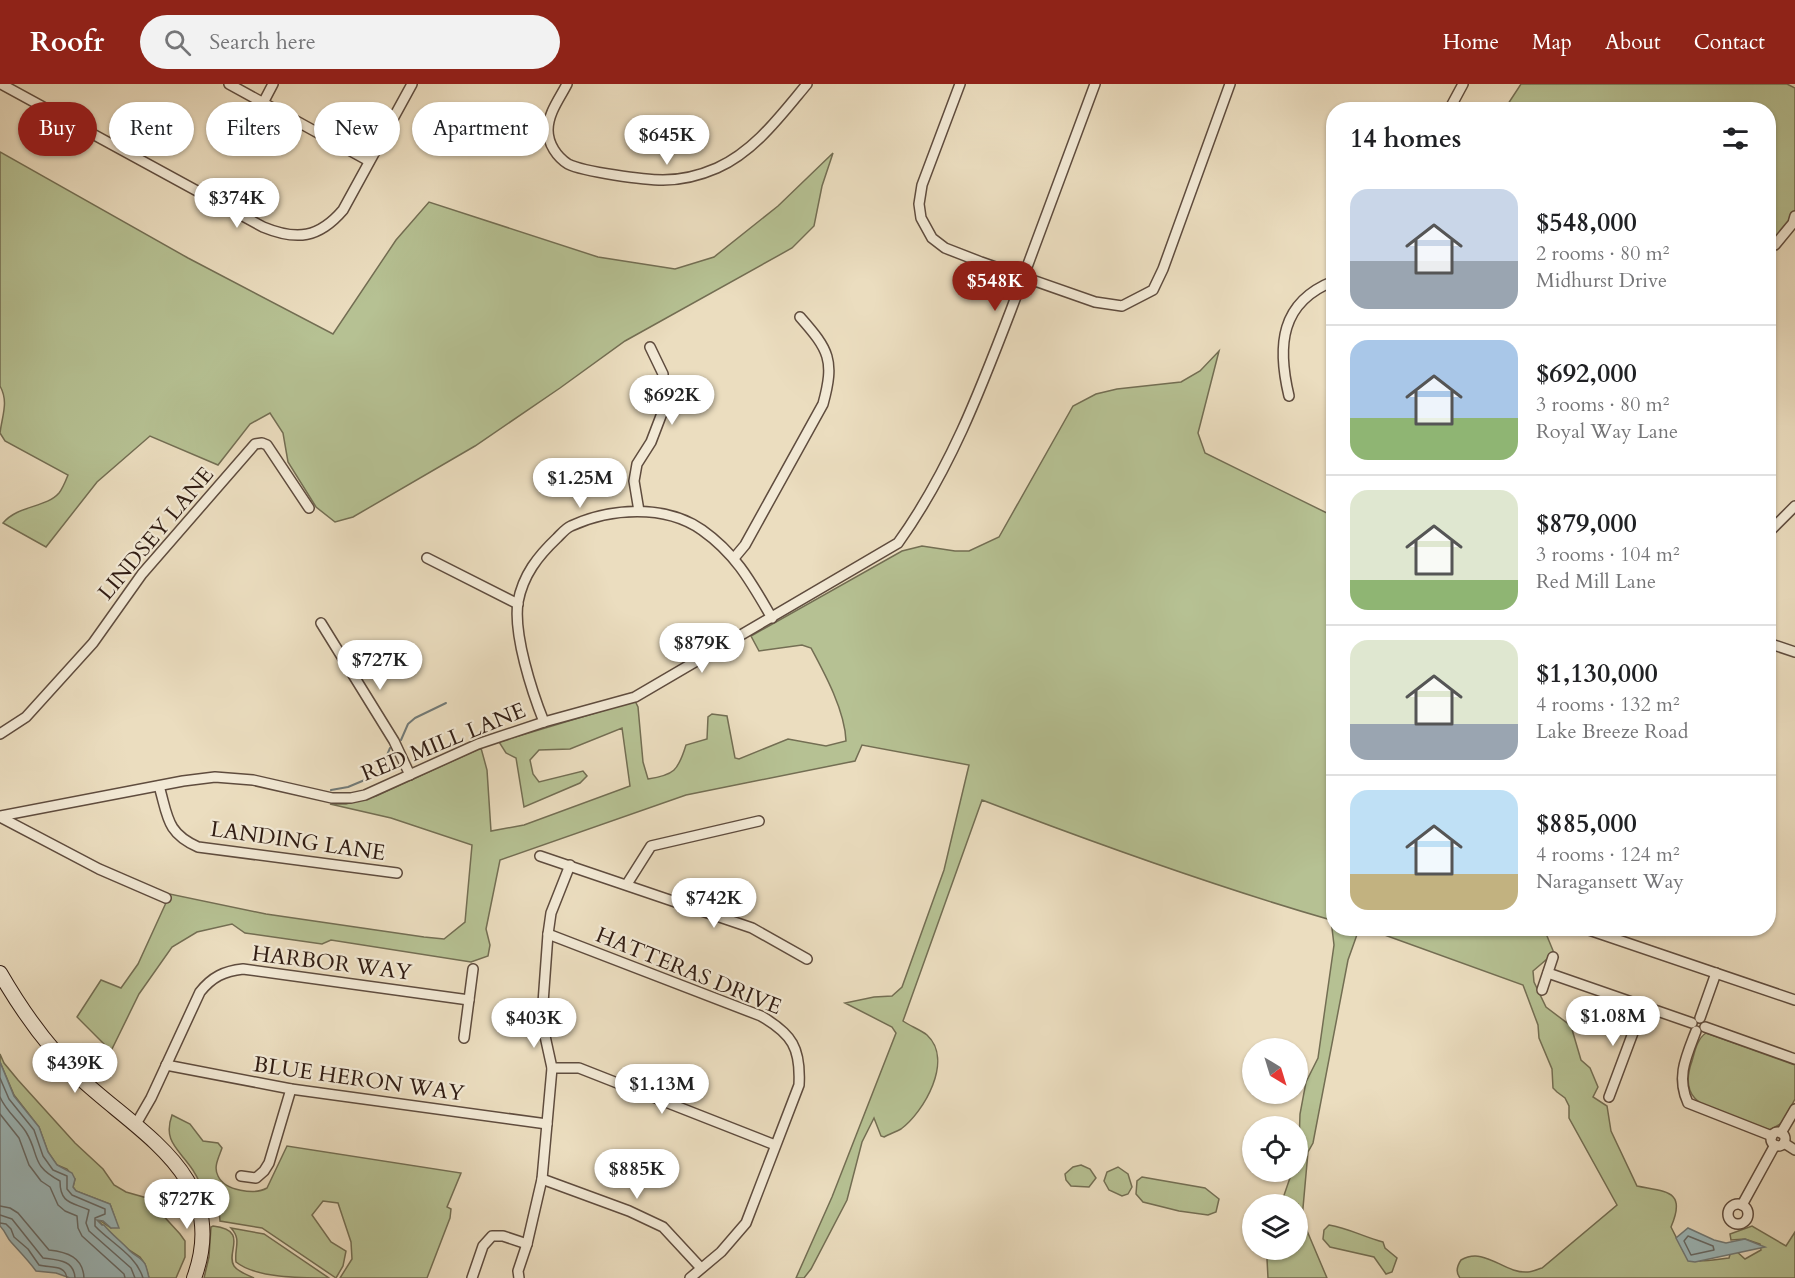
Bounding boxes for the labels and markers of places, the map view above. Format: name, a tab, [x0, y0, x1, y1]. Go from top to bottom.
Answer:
pin: $645K	[625, 115, 709, 166]
pin: $374K	[195, 178, 279, 229]
pin: $548K	[953, 261, 1037, 312]
pin: $692K	[630, 375, 714, 426]
pin: $1.25M	[531, 458, 629, 509]
pin: $879K	[660, 623, 744, 674]
pin: $727K	[338, 640, 422, 691]
pin: $742K	[672, 878, 756, 929]
pin: $1.08M	[1564, 996, 1662, 1047]
pin: $403K	[492, 998, 576, 1049]
pin: $439K	[33, 1043, 117, 1094]
pin: $1.13M	[613, 1064, 711, 1115]
pin: $885K	[595, 1149, 679, 1200]
pin: $727K	[145, 1179, 229, 1230]

